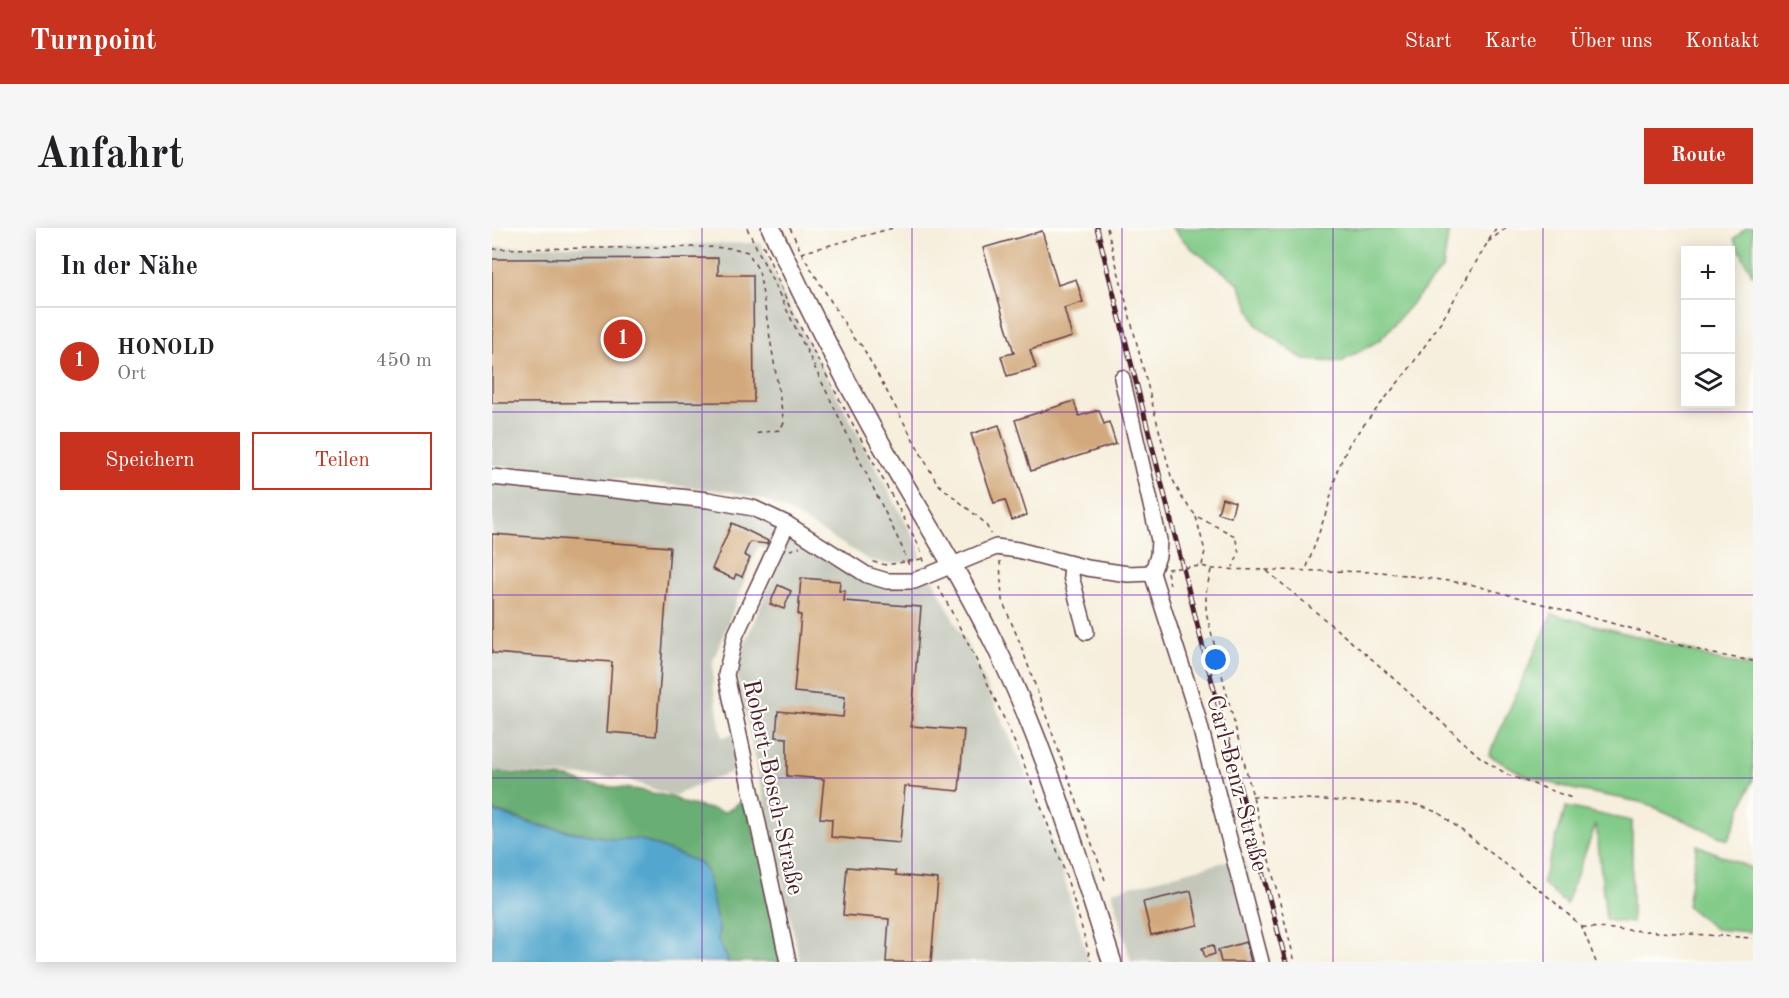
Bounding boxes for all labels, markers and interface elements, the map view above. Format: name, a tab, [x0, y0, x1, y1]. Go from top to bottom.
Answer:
text: Turnpoint	[30, 28, 157, 56]
text: Start	[1405, 31, 1452, 52]
text: Karte	[1485, 31, 1536, 52]
text: Über uns	[1569, 31, 1652, 52]
text: Kontakt	[1685, 31, 1759, 52]
button: Route	[1644, 128, 1753, 184]
text: Anfahrt	[36, 135, 184, 177]
map controls	[1681, 246, 1735, 408]
button: +	[1681, 246, 1735, 300]
text: In der Nähe	[60, 254, 198, 280]
button: −	[1681, 300, 1735, 354]
pin: 1	[604, 316, 642, 362]
text: HONOLD	[117, 337, 215, 359]
text: 1	[74, 351, 85, 371]
text: 450 m	[376, 351, 432, 371]
button: layers	[1681, 354, 1735, 408]
text: Ort	[117, 364, 146, 384]
button: Speichern	[60, 432, 240, 490]
button: Teilen	[252, 432, 432, 490]
your location	[1201, 645, 1230, 674]
street label: Robert-Bosch-Straße	[737, 678, 807, 897]
street label: Carl-Benz-Straße	[1201, 693, 1271, 874]

